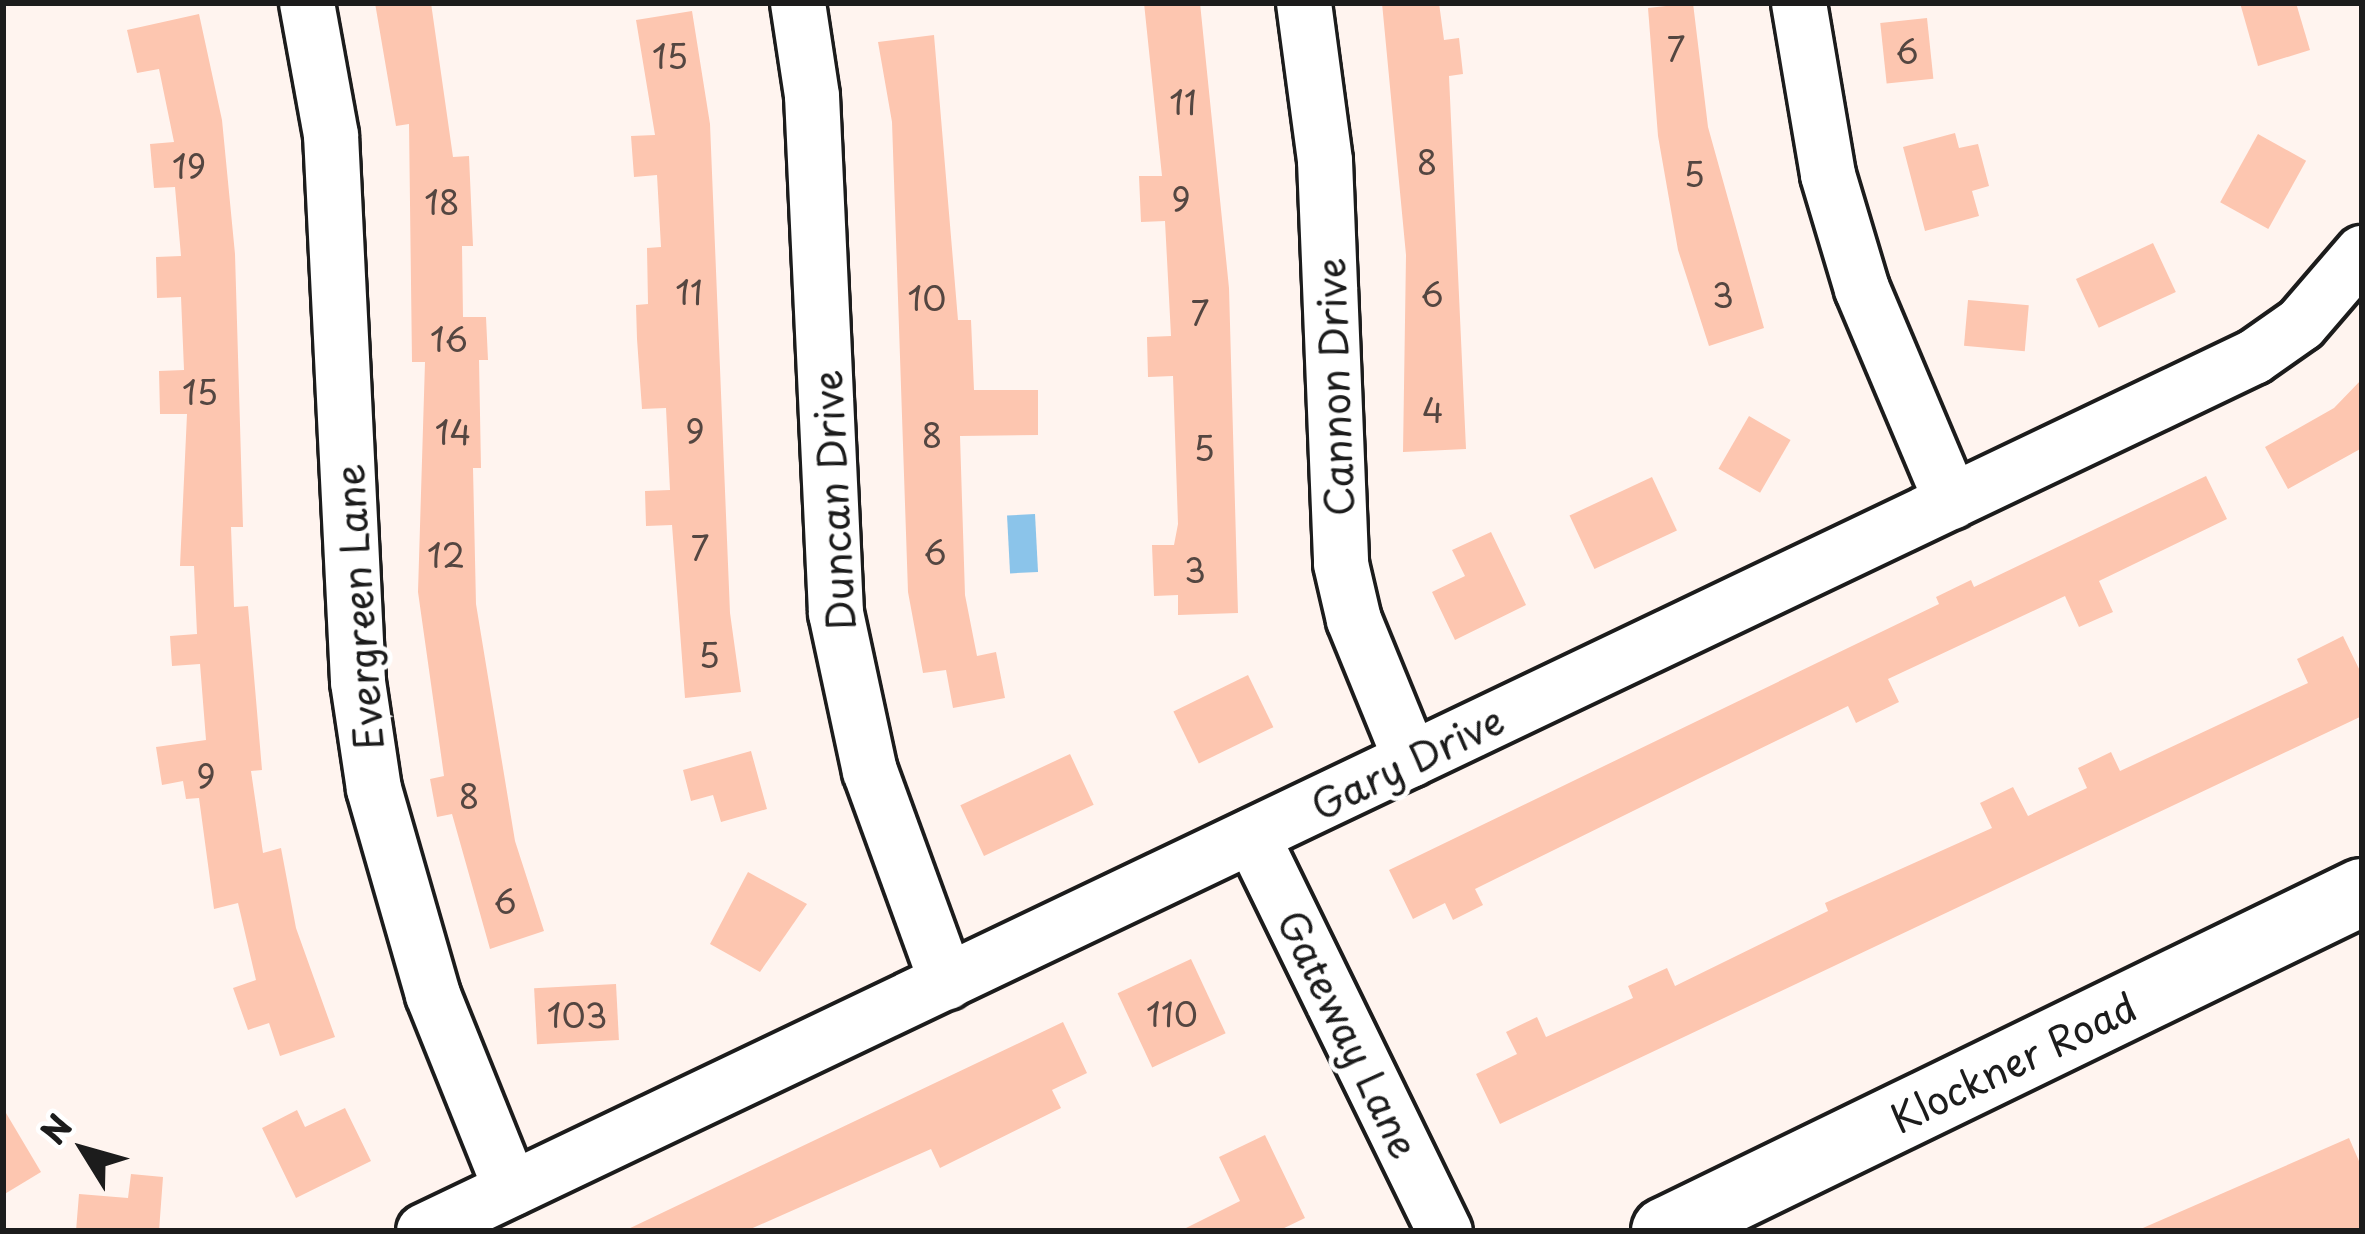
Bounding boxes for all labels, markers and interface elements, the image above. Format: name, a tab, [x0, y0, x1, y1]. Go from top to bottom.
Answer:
house number: 7	[1667, 29, 1685, 69]
house number: 6	[1895, 31, 1919, 71]
house number: 15	[652, 36, 688, 76]
house number: 11	[1169, 82, 1197, 122]
house number: 8	[1417, 142, 1437, 182]
house number: 19	[172, 146, 206, 186]
house number: 5	[1683, 154, 1705, 194]
house number: 9	[1171, 179, 1191, 219]
house number: 18	[424, 182, 460, 222]
street label: Cannon Drive	[1306, 257, 1362, 517]
house number: 11	[675, 272, 703, 312]
house number: 6	[1420, 274, 1444, 314]
house number: 3	[1712, 275, 1734, 315]
house number: 10	[908, 278, 946, 318]
house number: 7	[1191, 293, 1209, 333]
house number: 16	[430, 319, 468, 359]
street label: Duncan Drive	[803, 370, 863, 630]
house number: 15	[182, 372, 218, 412]
house number: 4	[1422, 390, 1444, 430]
house number: 9	[685, 411, 705, 451]
house number: 14	[435, 412, 471, 452]
house number: 8	[922, 415, 942, 455]
house number: 5	[1193, 428, 1215, 468]
street label: Evergreen Lane	[325, 460, 391, 754]
house number: 7	[691, 528, 709, 568]
house number: 6	[923, 532, 947, 572]
house number: 12	[427, 535, 465, 575]
house number: 3	[1184, 550, 1206, 590]
house number: 5	[698, 635, 720, 675]
street label: Gary Drive	[1303, 695, 1511, 829]
house number: 9	[196, 756, 216, 796]
house number: 8	[459, 776, 479, 816]
house number: 6	[493, 881, 517, 921]
street label: Gateway Lane	[1268, 902, 1430, 1166]
street label: Klockner Road	[1881, 982, 2145, 1142]
house number: 110	[1146, 994, 1198, 1034]
house number: 103	[547, 995, 607, 1035]
north arrow	[24, 1090, 144, 1210]
text: N	[27, 1103, 83, 1154]

